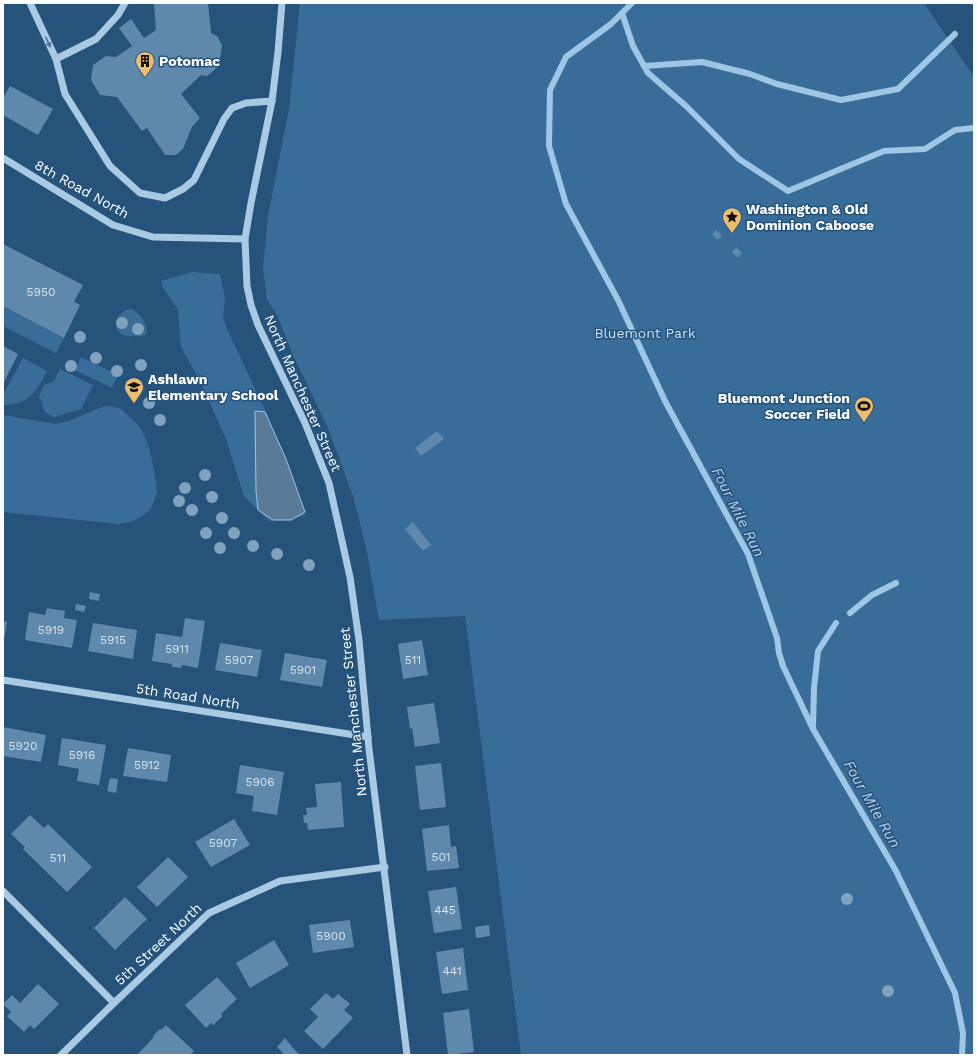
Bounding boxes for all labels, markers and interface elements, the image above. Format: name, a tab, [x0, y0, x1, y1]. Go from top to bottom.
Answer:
one-way arrow	[45, 36, 51, 47]
building icon: Potomac	[134, 50, 156, 78]
place label: Potomac	[159, 53, 220, 69]
street label: 8th Road North	[32, 156, 132, 222]
place label: Washington & Old Dominion Caboose	[746, 201, 874, 233]
place icon: Washington & Old Dominion Caboose	[721, 206, 743, 234]
house number: 5950	[27, 285, 55, 299]
street label: North Manchester Street	[261, 312, 345, 474]
park label: Bluemont Park	[594, 325, 696, 341]
place label: Ashlawn Elementary School	[148, 371, 279, 403]
school or university icon: Ashlawn Elementary School	[123, 376, 145, 404]
place label: Bluemont Junction Soccer Field	[718, 390, 850, 422]
sports icon: Bluemont Junction Soccer Field	[853, 395, 875, 423]
water label: Four Mile Run	[708, 464, 768, 560]
house number: 5919	[38, 623, 64, 637]
street label: North Manchester Street	[336, 627, 370, 797]
house number: 5915	[100, 633, 126, 647]
house number: 5911	[165, 642, 189, 656]
house number: 5907	[225, 653, 253, 667]
house number: 511	[405, 653, 421, 667]
house number: 5901	[290, 663, 316, 677]
street label: 5th Road North	[135, 680, 241, 712]
house number: 5920	[9, 739, 37, 753]
house number: 5916	[69, 748, 95, 762]
water label: Four Mile Run	[840, 757, 904, 851]
house number: 5912	[134, 758, 160, 772]
house number: 5906	[245, 775, 275, 789]
house number: 5907	[209, 836, 237, 850]
house number: 501	[431, 850, 451, 864]
house number: 511	[50, 851, 66, 865]
street label: 5th Street North	[111, 900, 205, 988]
house number: 445	[434, 903, 456, 917]
house number: 5900	[316, 929, 346, 943]
house number: 441	[442, 964, 462, 978]

